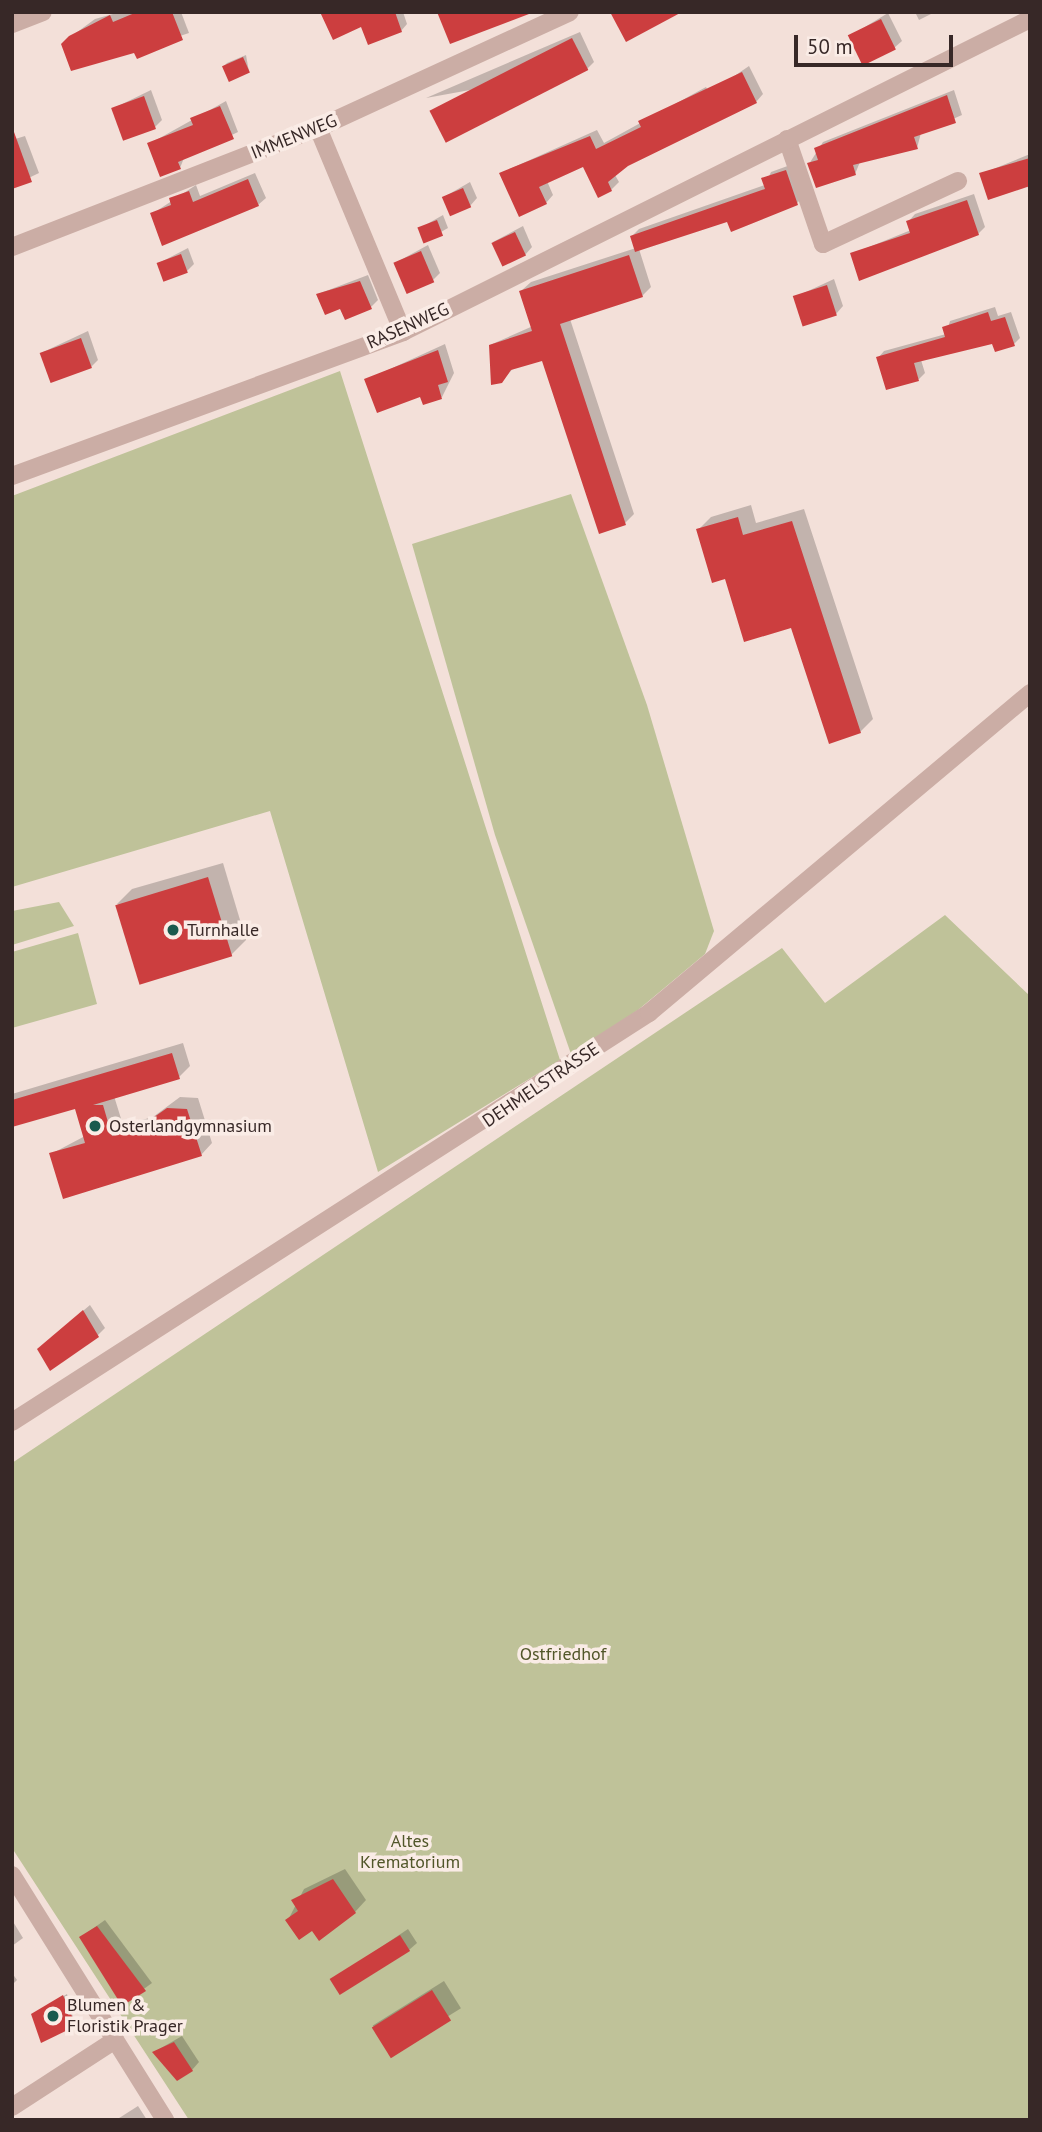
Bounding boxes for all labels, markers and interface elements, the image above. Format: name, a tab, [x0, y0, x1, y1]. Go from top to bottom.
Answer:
scale bar	[797, 21, 956, 65]
text: 50 m	[807, 33, 853, 60]
street label: IMMENWEG	[248, 110, 340, 164]
street label: RASENWEG	[364, 298, 452, 354]
place label: Turnhalle	[187, 919, 259, 941]
marker: Turnhalle	[165, 922, 181, 938]
street label: DEHMELSTRASSE	[479, 1038, 603, 1132]
place label: Osterlandgymnasium	[109, 1115, 272, 1137]
marker: Osterlandgymnasium	[87, 1118, 103, 1134]
park label: Ostfriedhof	[520, 1643, 606, 1665]
park label: Altes Krematorium	[360, 1831, 460, 1874]
place label: Blumen & Floristik Prager	[67, 1995, 183, 2038]
marker: Blumen & Floristik Prager	[45, 2008, 61, 2024]

